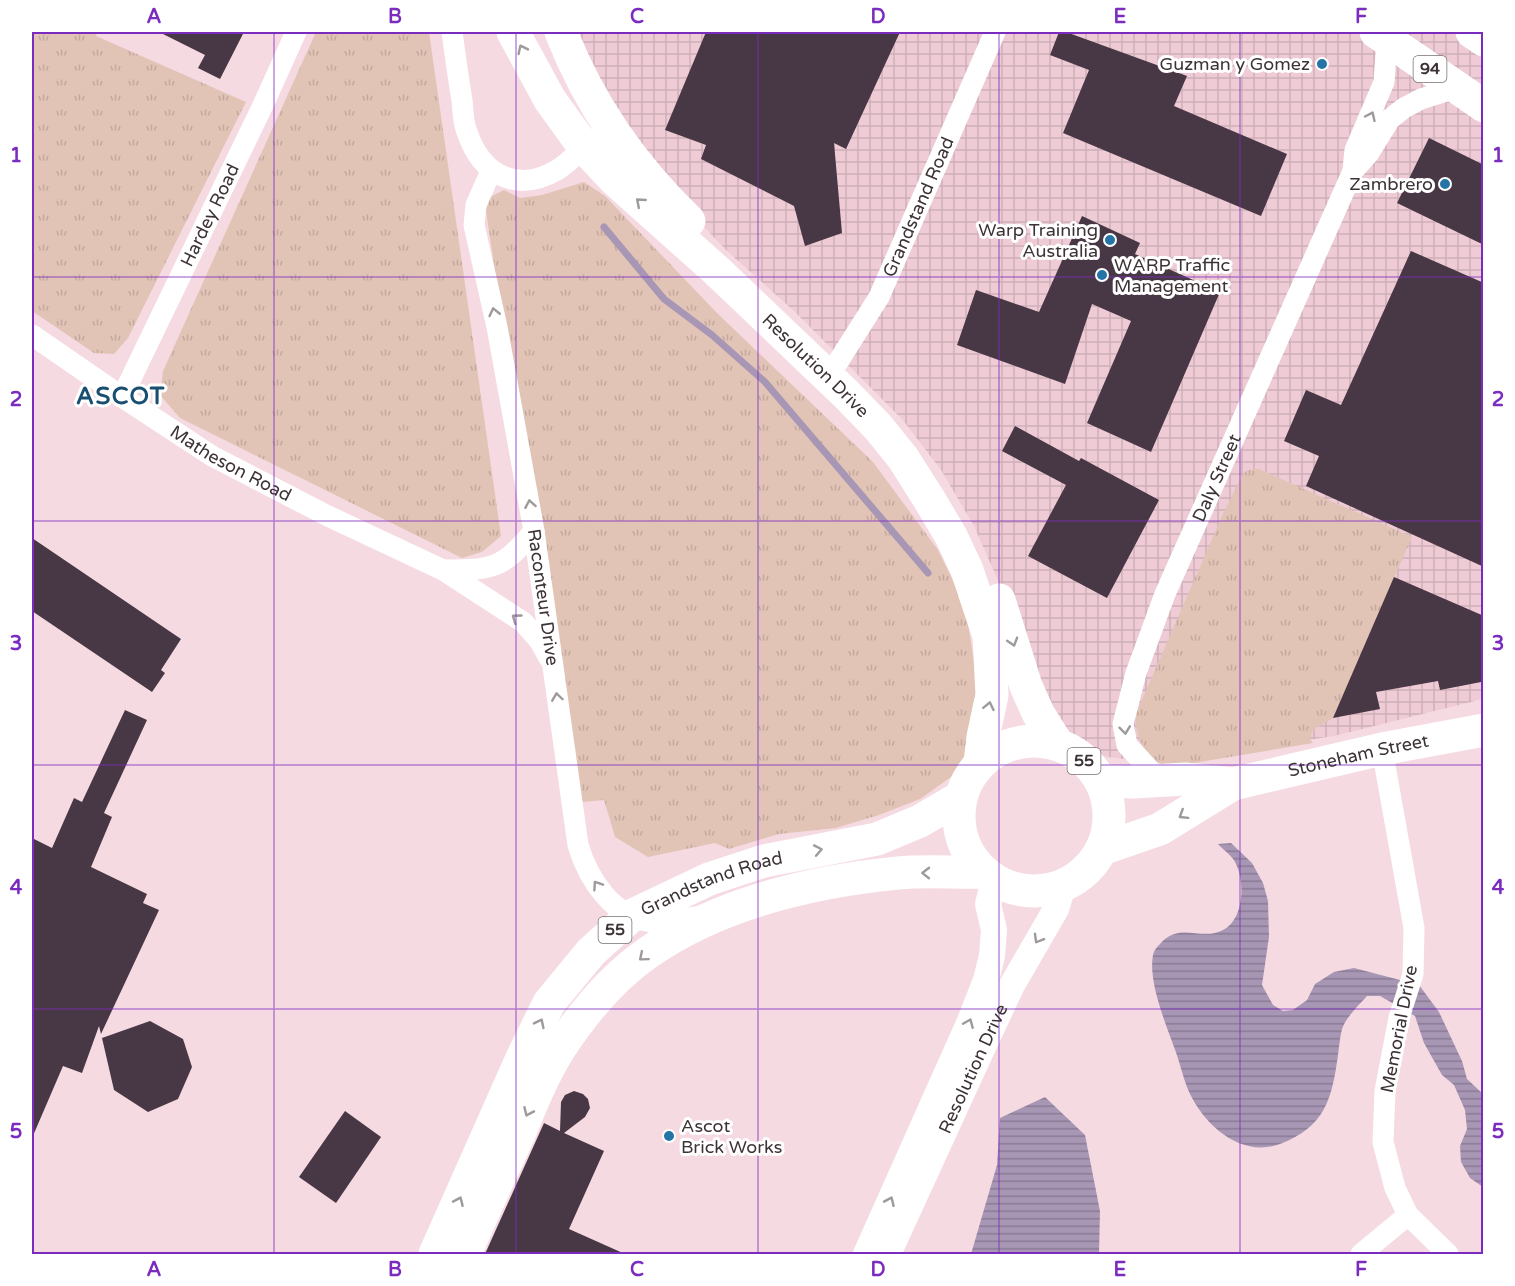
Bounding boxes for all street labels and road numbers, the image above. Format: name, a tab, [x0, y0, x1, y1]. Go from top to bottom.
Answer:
road number: 94	[1414, 56, 1446, 82]
street label: Grandstand Road	[878, 134, 959, 281]
street label: Hardey Road	[176, 160, 244, 270]
street label: Resolution Drive	[757, 309, 874, 422]
street label: Matheson Road	[166, 421, 295, 506]
street label: Daly Street	[1187, 431, 1246, 525]
street label: Raconteur Drive	[523, 527, 564, 667]
street label: Stoneham Street	[1286, 730, 1431, 782]
road number: 55	[1068, 748, 1100, 774]
street label: Grandstand Road	[637, 847, 784, 921]
road number: 55	[598, 917, 632, 943]
street label: Memorial Drive	[1376, 963, 1422, 1095]
street label: Resolution Drive	[934, 1000, 1013, 1137]

